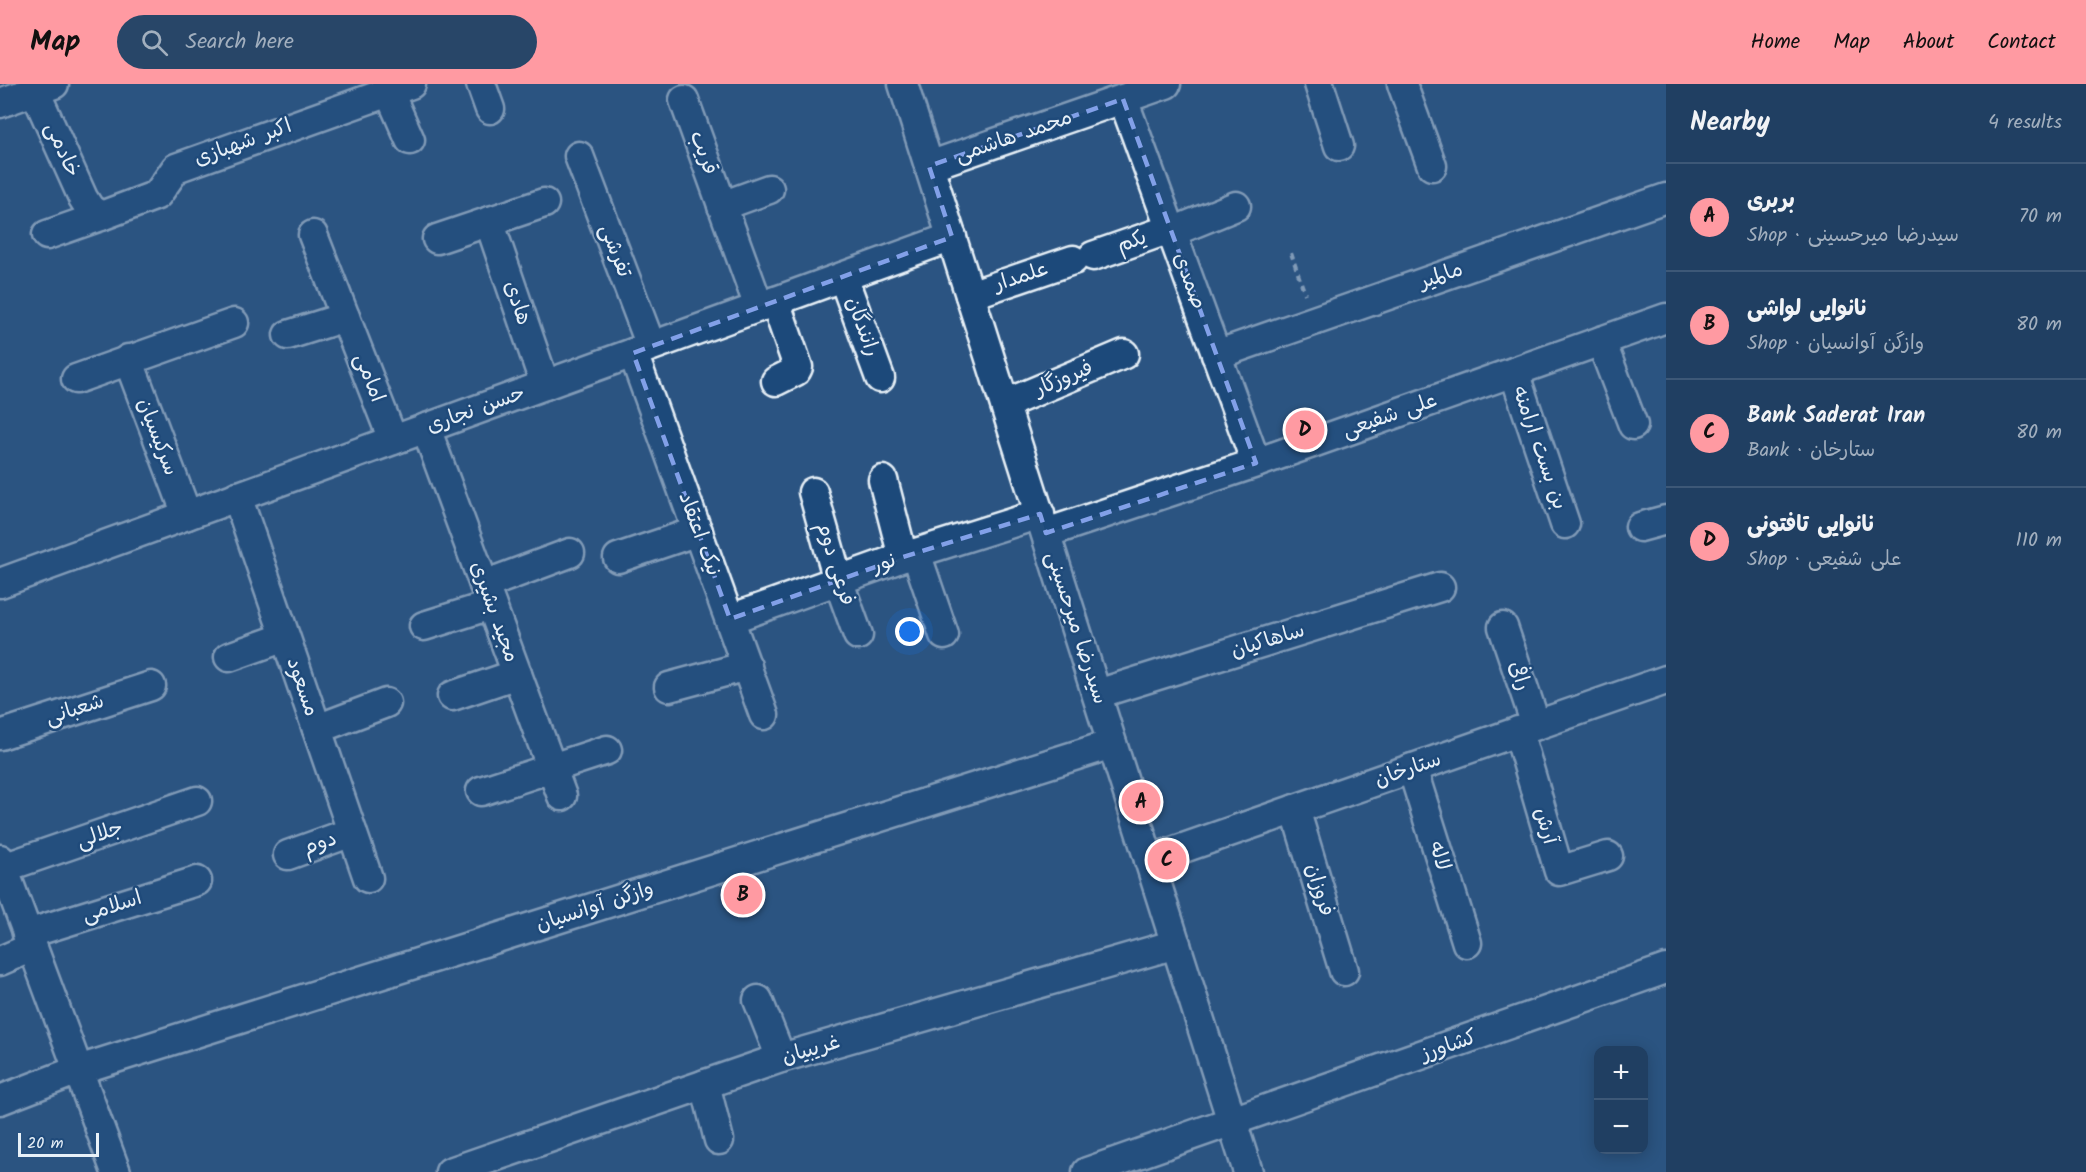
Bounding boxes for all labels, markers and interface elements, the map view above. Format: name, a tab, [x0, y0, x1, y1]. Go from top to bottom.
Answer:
search box	[117, 15, 537, 69]
text: Map	[30, 20, 81, 65]
text: Search here	[186, 25, 294, 60]
icon: search	[138, 26, 171, 59]
text: Home	[1751, 26, 1800, 59]
text: Map	[1833, 26, 1870, 59]
text: About	[1903, 26, 1954, 59]
text: Contact	[1987, 26, 2056, 59]
street label: محمد هاشمی	[951, 102, 1077, 172]
text: Nearby	[1690, 102, 1770, 144]
text: 4 results	[1988, 107, 2062, 139]
street label: اکبر شهبازی	[189, 110, 297, 176]
street label: خادمی	[35, 117, 89, 183]
street label: قریب	[680, 126, 726, 180]
text: بربری	[1747, 184, 1795, 219]
text: A	[1703, 201, 1716, 233]
text: 70 m	[2019, 201, 2062, 233]
street label: تفرشی	[590, 219, 641, 283]
text: Shop · سیدرضا میرحسینی	[1747, 220, 1959, 252]
street label: یکم	[1113, 222, 1151, 262]
street label: صمدی	[1164, 248, 1214, 314]
street label: علمدار	[988, 253, 1052, 302]
street label: مالمیر	[1413, 253, 1468, 300]
street label: هادی	[494, 276, 540, 330]
street label: رانندگان	[836, 292, 888, 362]
text: نانوایی لواشی	[1747, 292, 1868, 327]
text: B	[1703, 309, 1716, 341]
text: 80 m	[2016, 309, 2062, 341]
text: Shop · وازگن آوانسیان	[1747, 328, 1924, 360]
street label: امامی	[345, 349, 393, 407]
street label: فیروزگار	[1027, 352, 1099, 407]
street label: حسن نجاری	[422, 377, 530, 443]
street label: بن بست ارامنه	[1502, 382, 1576, 514]
street label: علی شفیعی	[1338, 384, 1442, 448]
street label: سرکیسیان	[127, 393, 187, 481]
text: Bank Saderat Iran	[1747, 399, 1925, 434]
pin: D	[1286, 408, 1324, 452]
text: C	[1703, 417, 1716, 449]
text: 80 m	[2016, 417, 2062, 449]
text: Bank · ستارخان	[1747, 435, 1875, 467]
street label: نیک اعتقاد	[669, 487, 729, 581]
text: نانوایی تافتونی	[1747, 508, 1876, 543]
street label: فرعی دوم	[807, 518, 863, 610]
text: D	[1703, 525, 1716, 557]
text: 110 m	[2016, 525, 2062, 557]
street label: نور	[866, 544, 901, 584]
text: Shop · علی شفیعی	[1747, 544, 1901, 576]
street label: سیدرضا میرحسینی	[1036, 547, 1116, 709]
street label: مجید بشیری	[460, 557, 528, 667]
street label: ساهاکیان	[1227, 614, 1309, 668]
your location	[895, 617, 924, 646]
street label: مسعود	[276, 653, 328, 721]
street label: رافی	[1499, 657, 1539, 695]
street label: شعبانی	[41, 685, 109, 735]
street label: ستارخان	[1370, 743, 1446, 797]
pin: A	[1122, 780, 1160, 824]
street label: آرش	[1524, 804, 1566, 849]
street label: جلالی	[72, 812, 128, 858]
street label: دوم	[298, 823, 342, 865]
street label: لاله	[1419, 837, 1459, 875]
pin: C	[1148, 838, 1186, 882]
street label: فروزان	[1295, 859, 1343, 921]
street label: وازگن آوانسیان	[532, 872, 658, 942]
pin: B	[724, 872, 762, 918]
street label: اسلامی	[78, 882, 146, 932]
street label: کشاورز	[1414, 1021, 1482, 1072]
street label: غریبیان	[778, 1026, 844, 1074]
map controls	[1594, 1046, 1648, 1154]
button: +	[1594, 1046, 1648, 1100]
button: −	[1594, 1100, 1648, 1154]
scale bar	[18, 1130, 99, 1158]
text: 20 m	[27, 1131, 63, 1156]

